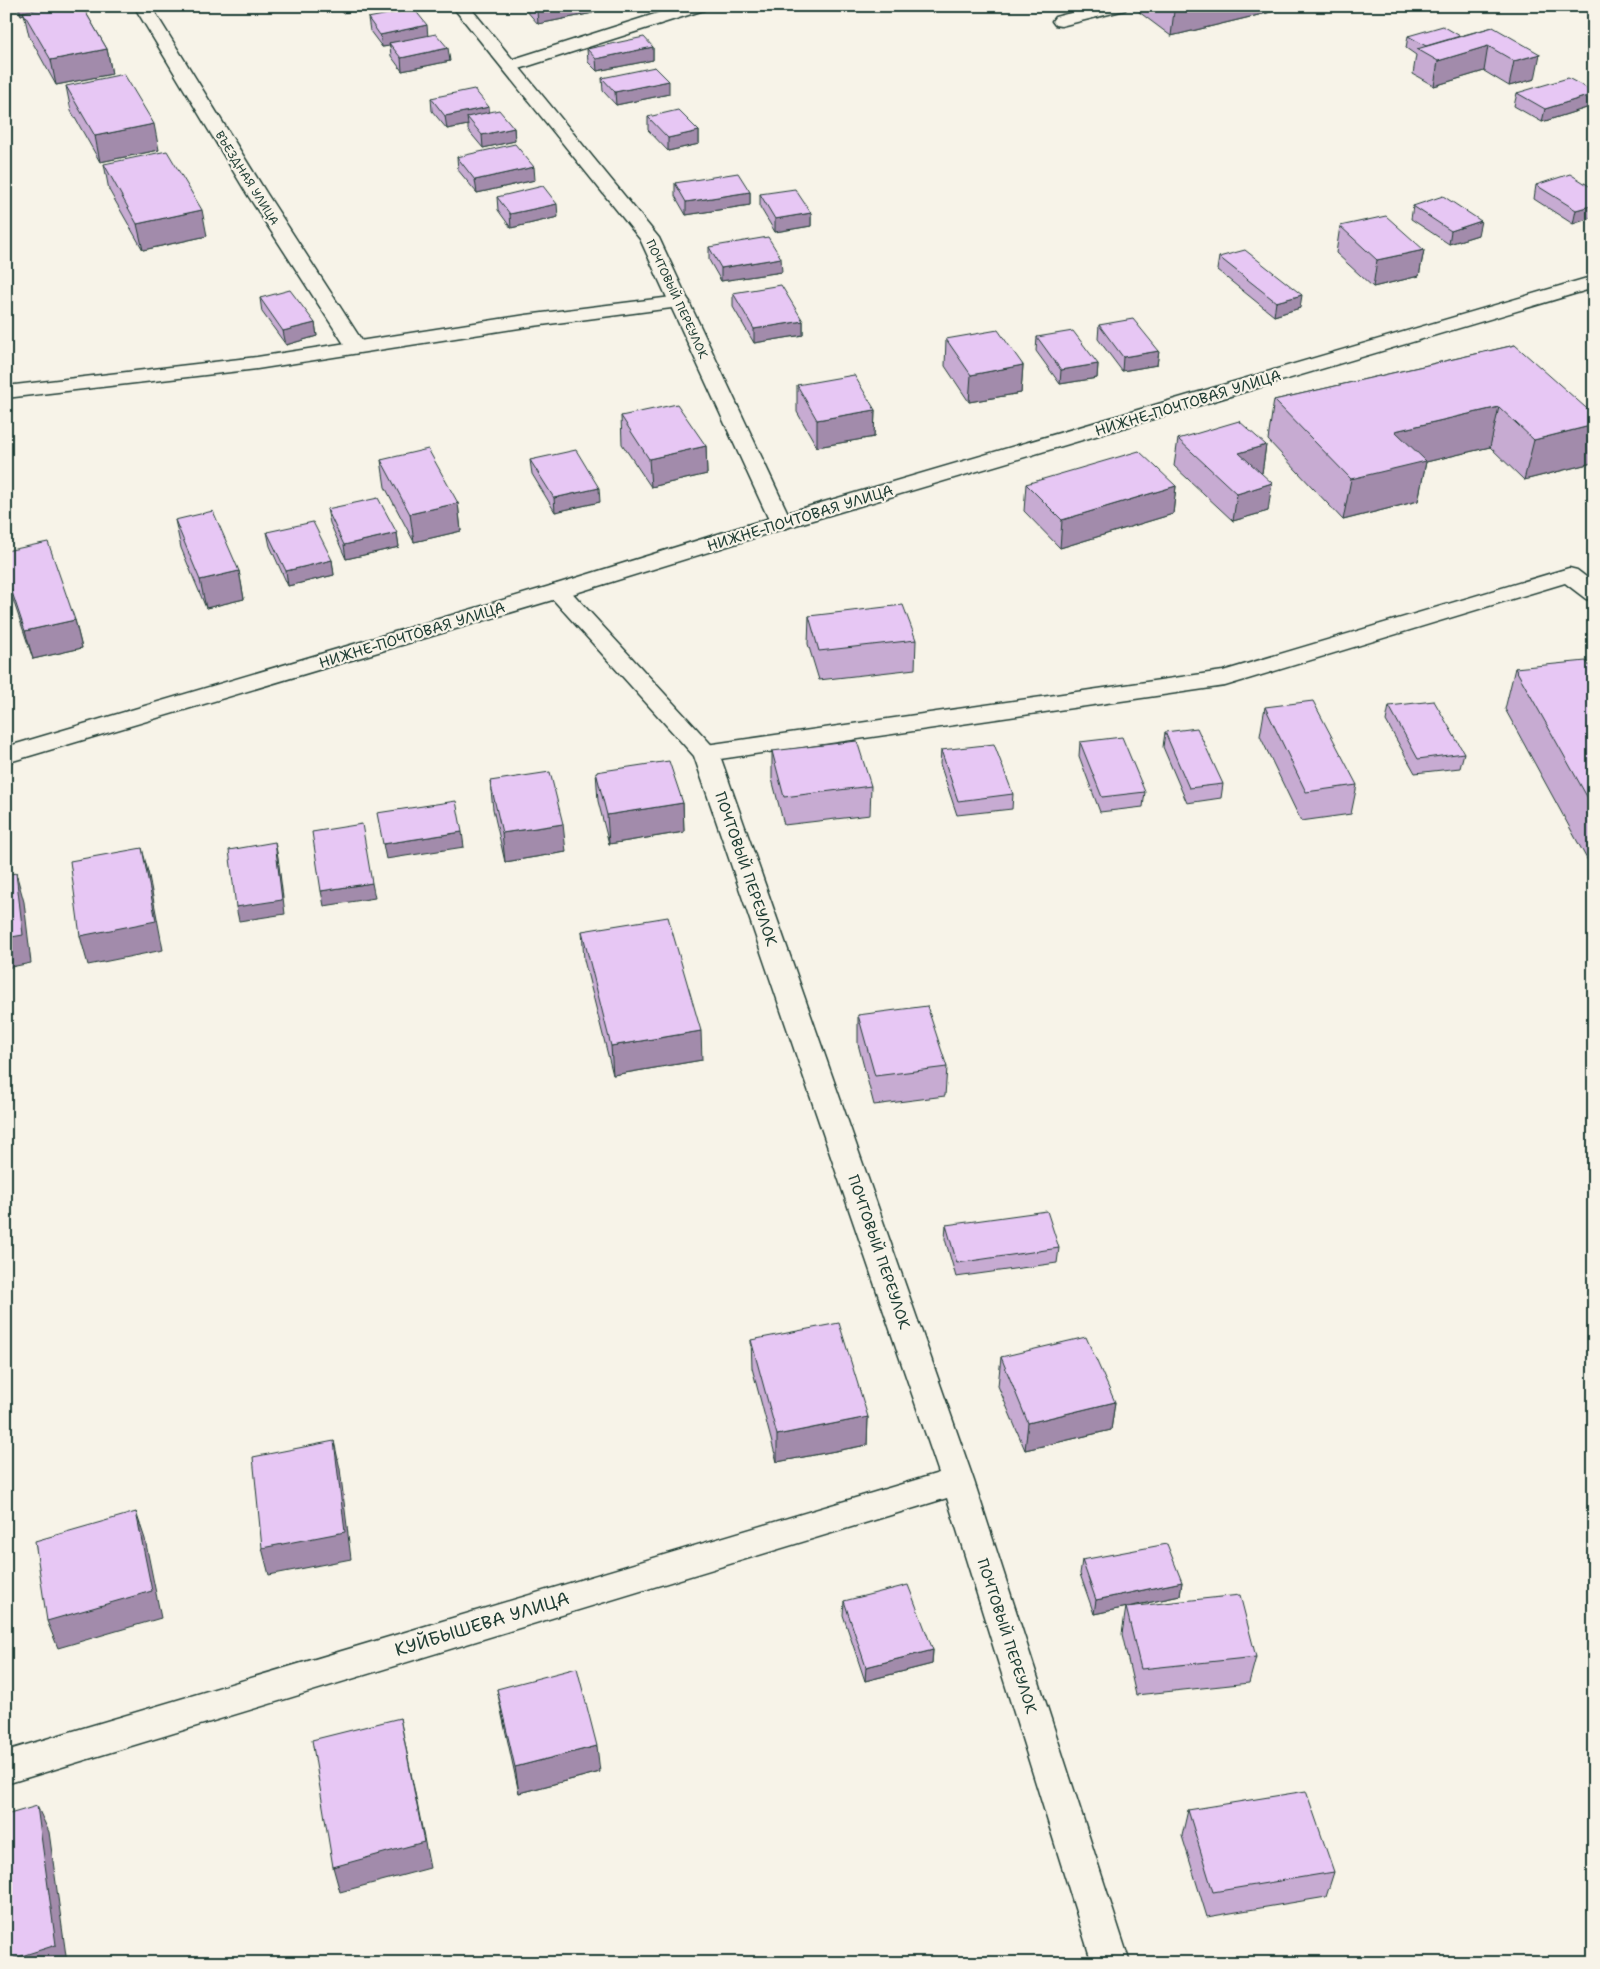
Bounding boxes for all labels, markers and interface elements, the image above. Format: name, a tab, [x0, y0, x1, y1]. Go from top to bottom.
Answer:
street label: ВЪЕЗДНАЯ УЛИЦА	[212, 128, 283, 228]
street label: ПОЧТОВЫЙ ПЕРЕУЛОК	[642, 237, 712, 361]
street label: НИЖНЕ-ПОЧТОВАЯ УЛИЦА	[1092, 365, 1284, 441]
street label: НИЖНЕ-ПОЧТОВАЯ УЛИЦА	[704, 480, 896, 556]
street label: НИЖНЕ-ПОЧТОВАЯ УЛИЦА	[316, 597, 508, 673]
street label: ПОЧТОВЫЙ ПЕРЕУЛОК	[710, 789, 783, 949]
street label: ПОЧТОВЫЙ ПЕРЕУЛОК	[843, 1172, 916, 1332]
street label: ПОЧТОВЫЙ ПЕРЕУЛОК	[972, 1556, 1043, 1716]
street label: КУЙБЫШЕВА УЛИЦА	[392, 1586, 572, 1662]

